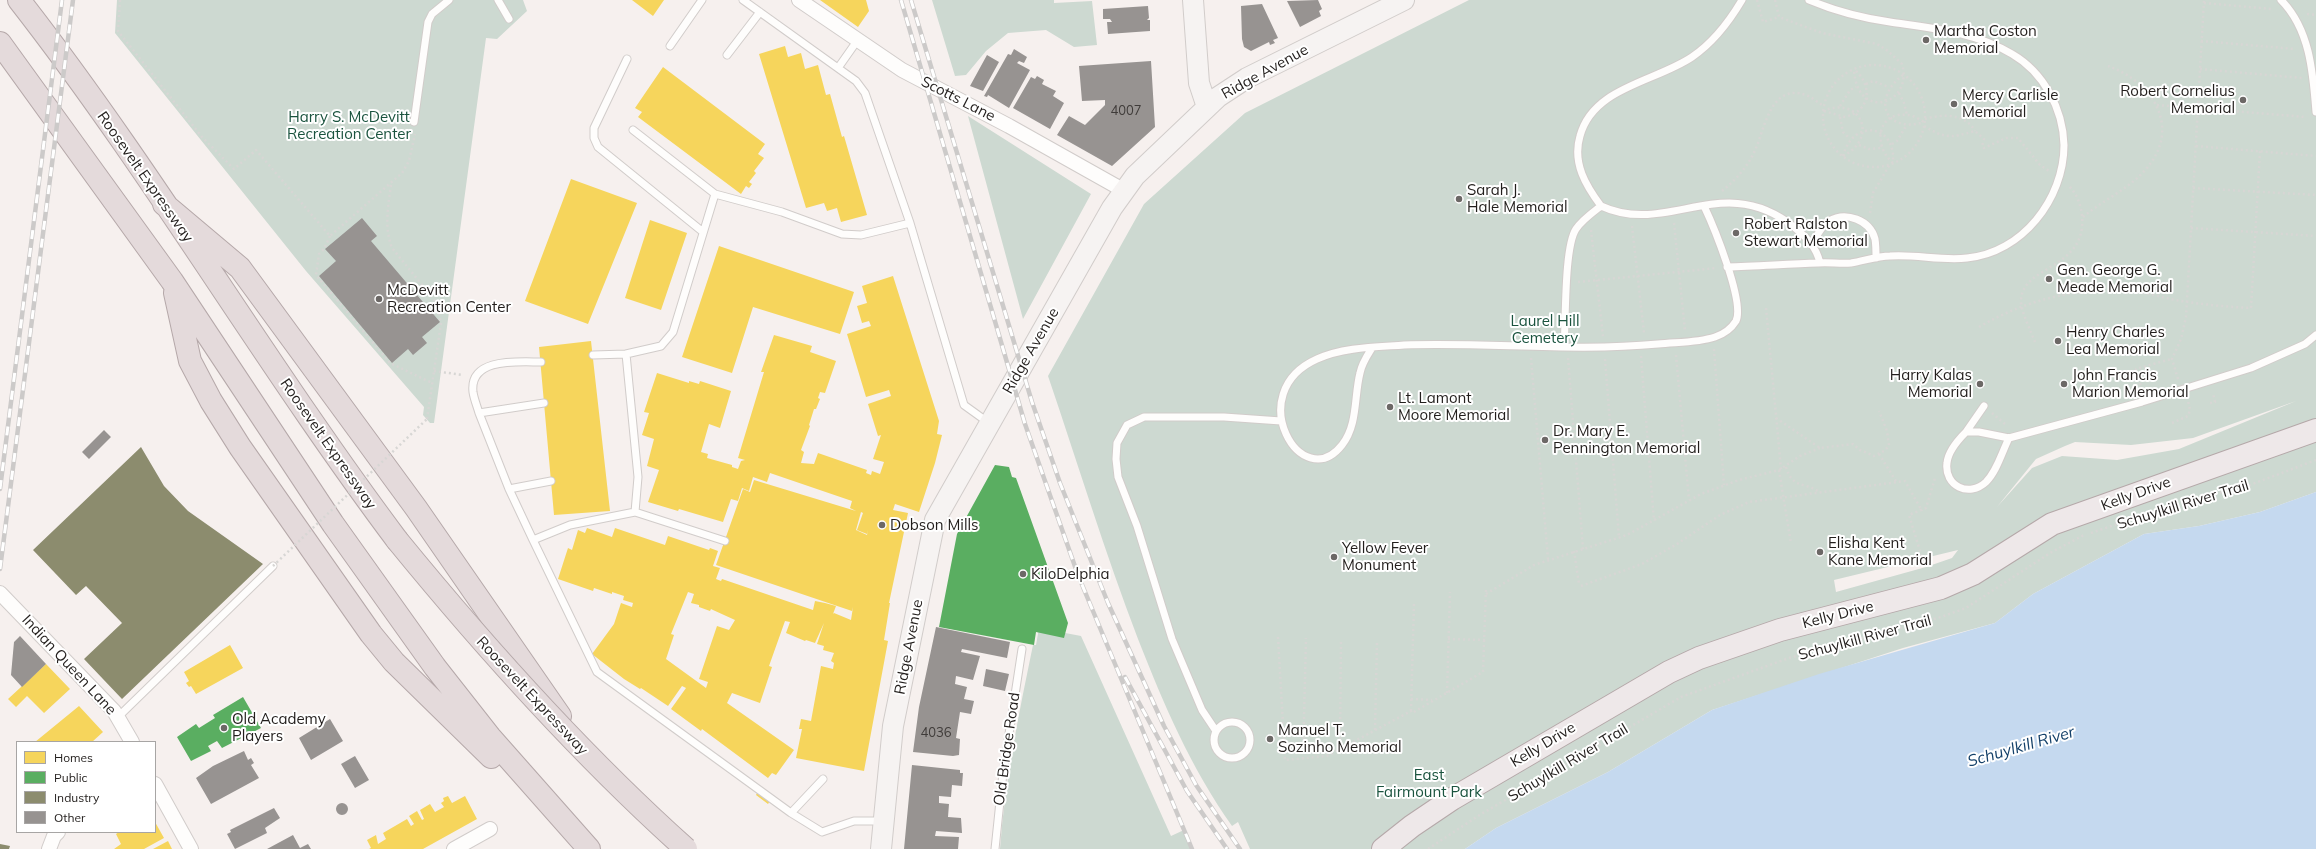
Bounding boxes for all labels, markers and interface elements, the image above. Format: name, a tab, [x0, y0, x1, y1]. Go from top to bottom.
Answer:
place label: Martha Coston Memorial	[1934, 22, 2037, 57]
marker: Martha Coston Memorial	[1921, 35, 1931, 45]
street label: Ridge Avenue	[1219, 41, 1311, 103]
street label: Scotts Lane	[918, 73, 998, 125]
place label: Robert Cornelius Memorial	[2120, 82, 2235, 117]
place label: Mercy Carlisle Memorial	[1962, 86, 2059, 121]
marker: Robert Cornelius Memorial	[2238, 95, 2248, 105]
marker: Mercy Carlisle Memorial	[1949, 99, 1959, 109]
house number: 4007	[1110, 103, 1142, 119]
street label: Roosevelt Expressway	[93, 108, 197, 246]
park label: Harry S. McDevitt Recreation Center	[287, 108, 411, 143]
place label: Sarah J. Hale Memorial	[1467, 181, 1567, 216]
marker: Sarah J. Hale Memorial	[1454, 194, 1464, 204]
place label: Robert Ralston Stewart Memorial	[1744, 215, 1868, 250]
marker: Robert Ralston Stewart Memorial	[1731, 228, 1741, 238]
place label: Gen. George G. Meade Memorial	[2057, 261, 2172, 296]
marker: Gen. George G. Meade Memorial	[2044, 274, 2054, 284]
place label: McDevitt Recreation Center	[387, 281, 511, 316]
marker: McDevitt Recreation Center	[374, 294, 384, 304]
street label: Ridge Avenue	[999, 305, 1063, 397]
park label: Laurel Hill Cemetery	[1510, 312, 1580, 347]
place label: Henry Charles Lea Memorial	[2066, 323, 2165, 358]
marker: Henry Charles Lea Memorial	[2053, 336, 2063, 346]
place label: Harry Kalas Memorial	[1890, 366, 1972, 401]
place label: John Francis Marion Memorial	[2072, 366, 2189, 401]
street label: Roosevelt Expressway	[276, 375, 380, 513]
marker: Harry Kalas Memorial	[1975, 379, 1985, 389]
marker: John Francis Marion Memorial	[2059, 379, 2069, 389]
place label: Lt. Lamont Moore Memorial	[1398, 389, 1510, 424]
marker: Lt. Lamont Moore Memorial	[1385, 402, 1395, 412]
place label: Dr. Mary E. Pennington Memorial	[1553, 422, 1700, 457]
marker: Dr. Mary E. Pennington Memorial	[1540, 435, 1550, 445]
street label: Kelly Drive	[2099, 473, 2173, 515]
street label: Schuylkill River Trail	[2115, 476, 2251, 534]
place label: Dobson Mills	[890, 516, 978, 534]
marker: Dobson Mills	[877, 520, 887, 530]
place label: Elisha Kent Kane Memorial	[1828, 534, 1932, 569]
place label: Yellow Fever Monument	[1342, 539, 1428, 574]
marker: Elisha Kent Kane Memorial	[1815, 547, 1825, 557]
marker: Yellow Fever Monument	[1329, 552, 1339, 562]
place label: KiloDelphia	[1031, 565, 1110, 583]
marker: KiloDelphia	[1018, 569, 1028, 579]
street label: Kelly Drive	[1801, 597, 1875, 633]
street label: Ridge Avenue	[891, 598, 927, 696]
street label: Indian Queen Lane	[18, 611, 120, 719]
street label: Schuylkill River Trail	[1797, 612, 1933, 664]
street label: Roosevelt Expressway	[472, 633, 592, 759]
street label: Old Bridge Road	[990, 691, 1024, 807]
place label: Old Academy Players	[232, 710, 326, 745]
street label: Kelly Drive	[1507, 719, 1579, 771]
street label: Schuylkill River Trail	[1505, 720, 1631, 806]
place label: Manuel T. Sozinho Memorial	[1278, 721, 1402, 756]
marker: Old Academy Players	[219, 723, 229, 733]
water label: Schuylkill River	[1965, 723, 2077, 771]
house number: 4036	[920, 725, 952, 741]
marker: Manuel T. Sozinho Memorial	[1265, 734, 1275, 744]
legend	[16, 741, 156, 833]
text: Homes	[54, 750, 93, 765]
park label: East Fairmount Park	[1376, 766, 1482, 801]
text: Public	[54, 770, 88, 785]
text: Industry	[54, 790, 99, 805]
text: Other	[54, 810, 85, 825]

